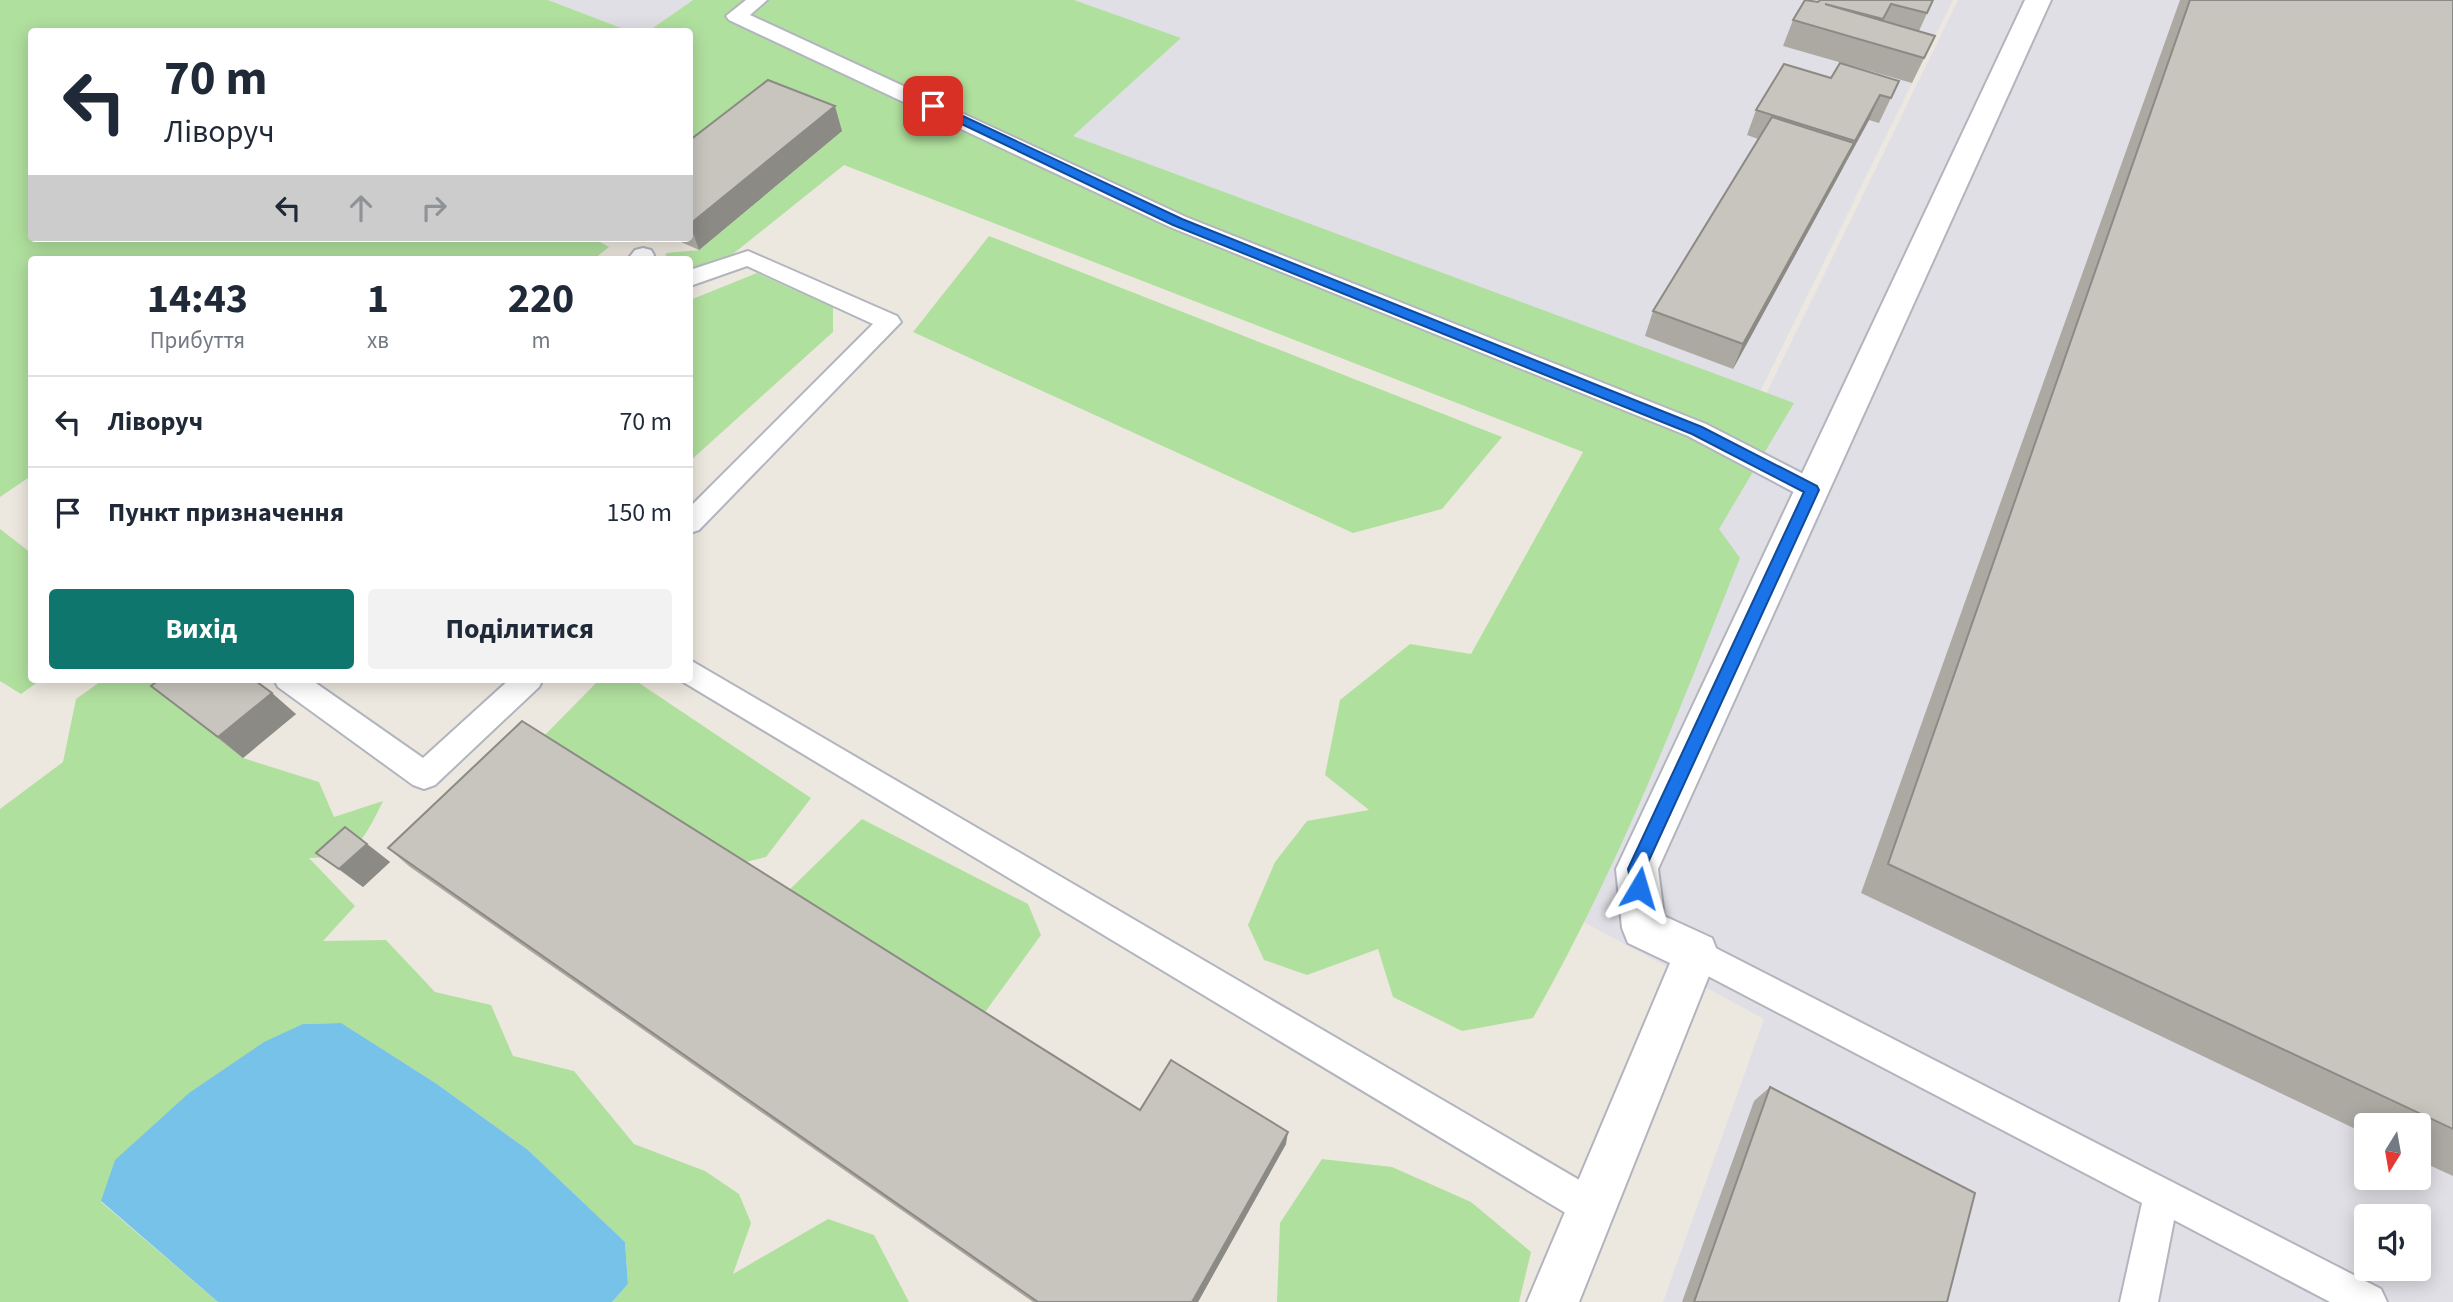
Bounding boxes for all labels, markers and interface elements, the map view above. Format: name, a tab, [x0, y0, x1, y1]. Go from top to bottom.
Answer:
text: 70 m	[164, 44, 268, 114]
icon: left	[49, 56, 140, 147]
pin	[903, 76, 963, 136]
icon: arrive	[914, 87, 952, 125]
text: Ліворуч	[164, 109, 275, 155]
icon: left	[269, 189, 307, 227]
icon: ahead	[342, 189, 380, 227]
icon: right	[415, 189, 453, 227]
text: 14:43	[147, 269, 248, 329]
text: 1	[367, 269, 389, 329]
text: 220	[508, 269, 574, 329]
text: Прибуття	[150, 324, 245, 357]
text: хв	[367, 324, 389, 357]
text: m	[531, 324, 551, 357]
icon: left	[49, 403, 87, 441]
text: Ліворуч	[108, 403, 203, 440]
text: 70 m	[619, 403, 672, 440]
icon: arrive	[49, 494, 87, 532]
text: Пункт призначення	[108, 494, 344, 531]
text: 150 m	[606, 494, 672, 531]
button: Вихід	[49, 589, 354, 669]
button: Поділитися	[368, 589, 672, 669]
position arrow	[1602, 851, 1676, 925]
north arrow	[2354, 1113, 2431, 1190]
map controls	[2354, 1113, 2431, 1281]
button: sound	[2354, 1204, 2431, 1281]

